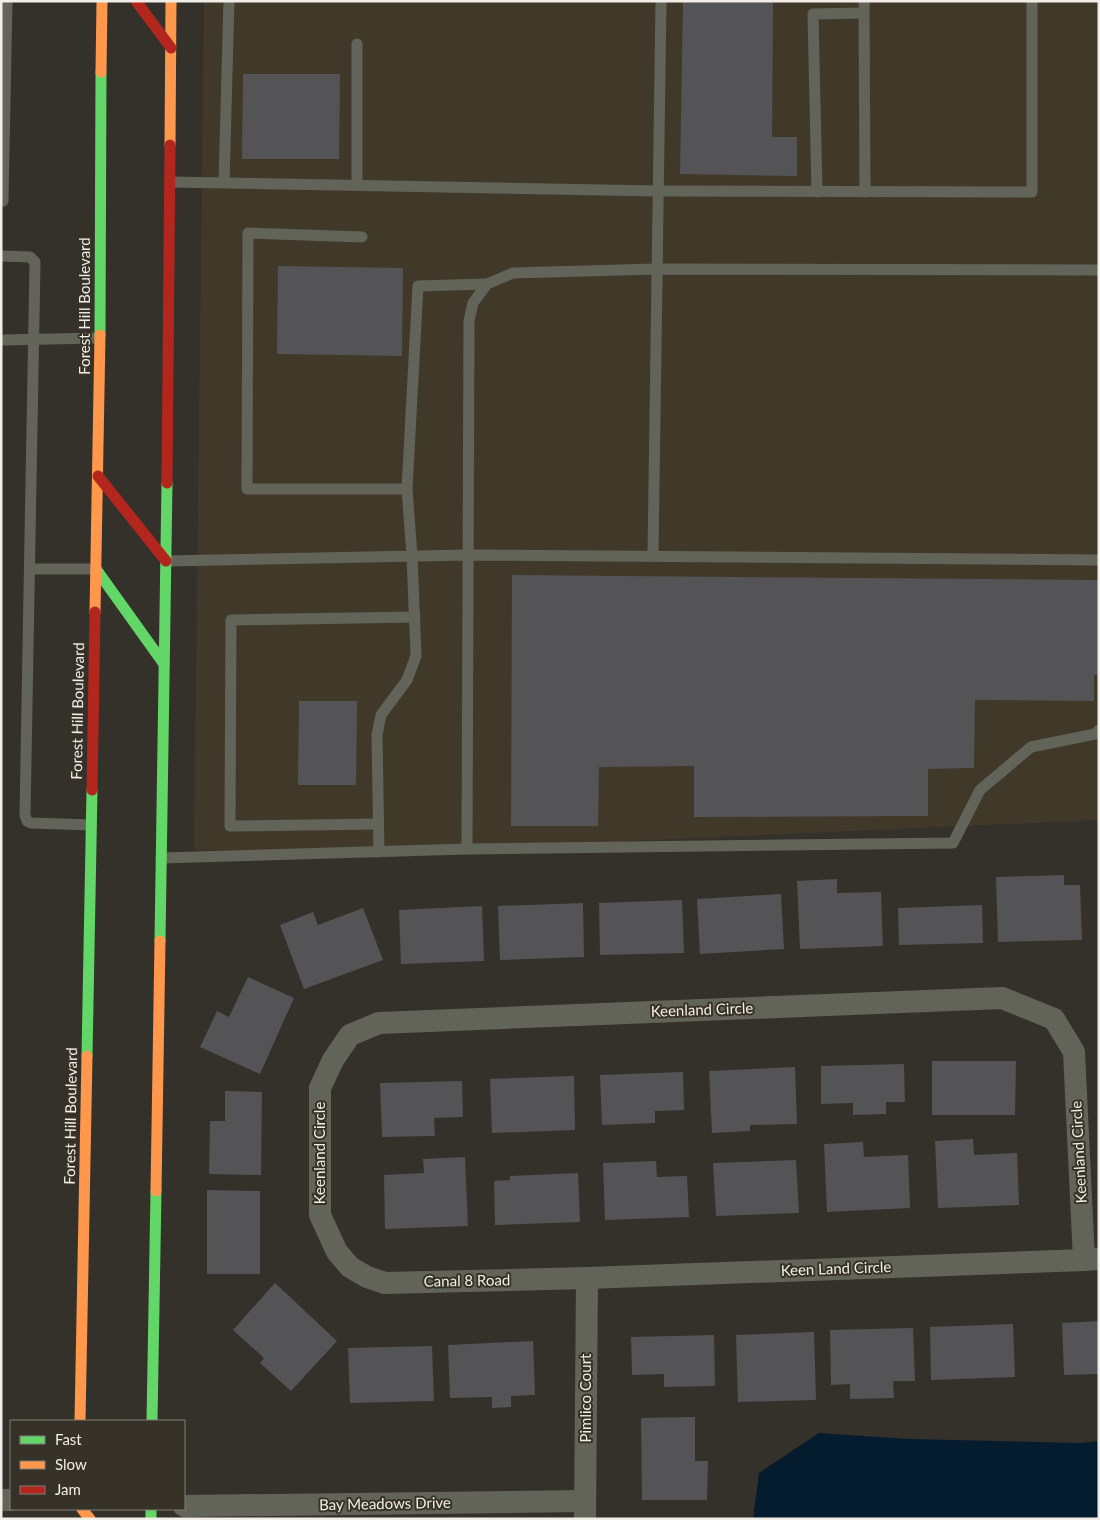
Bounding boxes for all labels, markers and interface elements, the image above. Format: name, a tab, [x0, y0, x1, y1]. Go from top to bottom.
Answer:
street label: Forest Hill Boulevard	[75, 237, 93, 375]
street label: Forest Hill Boulevard	[67, 642, 87, 780]
street label: Keenland Circle	[650, 998, 754, 1020]
street label: Forest Hill Boulevard	[60, 1047, 80, 1185]
street label: Keenland Circle	[1066, 1100, 1090, 1204]
street label: Keenland Circle	[310, 1102, 328, 1204]
street label: Keen Land Circle	[780, 1257, 892, 1279]
street label: Canal 8 Road	[424, 1270, 510, 1290]
street label: Pimlico Court	[576, 1353, 594, 1443]
legend	[10, 1420, 185, 1510]
text: Fast	[55, 1430, 82, 1448]
text: Slow	[55, 1455, 87, 1473]
text: Jam	[55, 1480, 81, 1498]
street label: Bay Meadows Drive	[319, 1493, 451, 1513]

